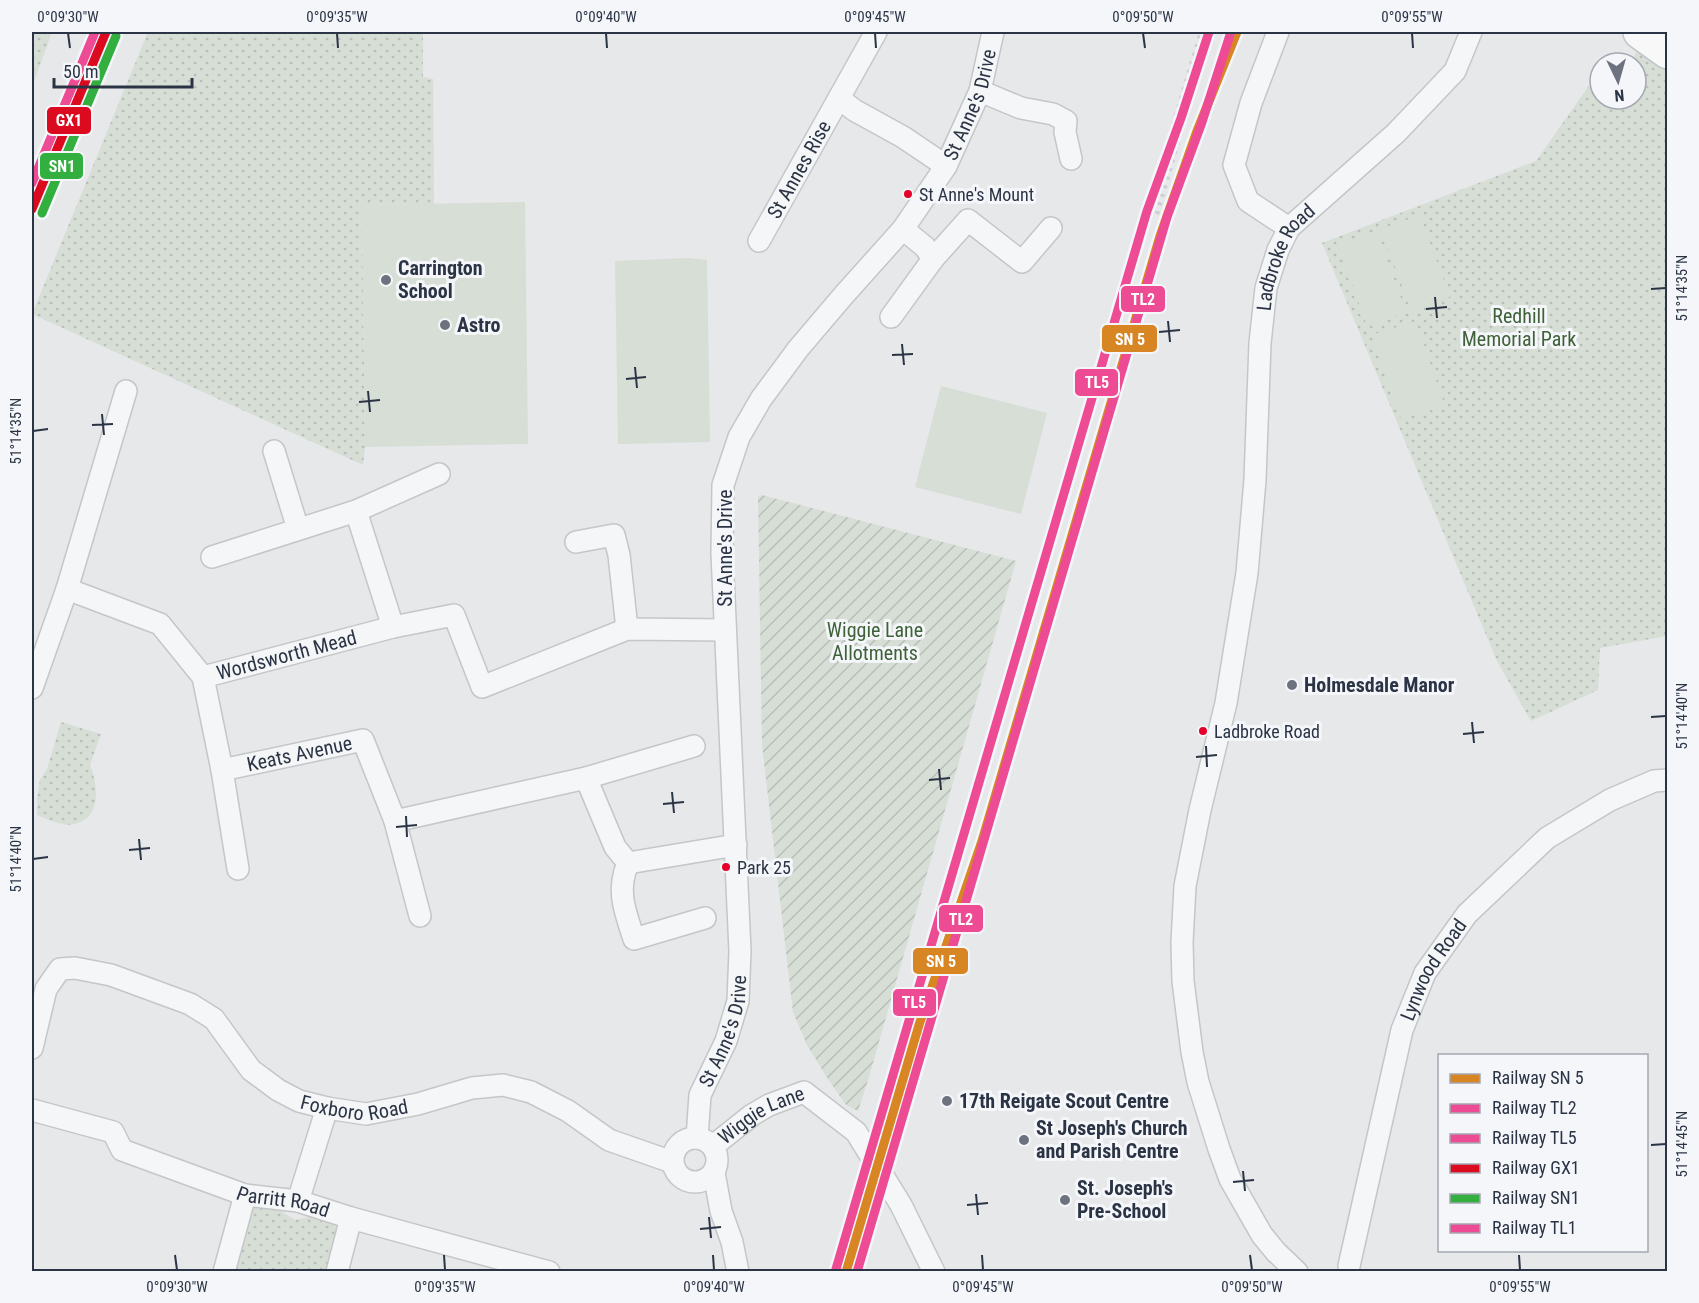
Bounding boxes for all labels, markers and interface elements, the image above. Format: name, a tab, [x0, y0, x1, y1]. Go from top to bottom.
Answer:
text: 0°09'30"W	[37, 8, 99, 26]
text: 0°09'35"W	[306, 8, 368, 26]
text: 0°09'40"W	[575, 8, 637, 26]
text: 0°09'45"W	[844, 8, 906, 26]
text: 0°09'50"W	[1112, 8, 1174, 26]
text: 0°09'55"W	[1381, 8, 1443, 26]
street label: St Anne's Drive	[938, 47, 1001, 164]
scale bar	[54, 51, 192, 89]
north arrow	[1588, 51, 1648, 111]
text: 50 m	[63, 61, 98, 82]
text: N	[1614, 86, 1625, 105]
line badge: GX1	[46, 106, 92, 135]
text: GX1	[56, 111, 82, 130]
street label: St Annes Rise	[762, 116, 836, 223]
line badge: SN1	[39, 152, 84, 180]
text: SN1	[49, 157, 75, 176]
place label: St Anne's Mount	[919, 184, 1034, 205]
marker: St Anne's Mount	[902, 188, 914, 200]
street label: Ladbroke Road	[1252, 199, 1320, 312]
text: 51°14'35"N	[1673, 255, 1691, 321]
place label: Carrington School	[398, 256, 483, 303]
marker: Carrington School	[379, 273, 393, 287]
line badge: TL2	[1120, 285, 1166, 313]
text: TL2	[1131, 290, 1155, 309]
park label: Redhill Memorial Park	[1462, 304, 1576, 351]
place label: Astro	[457, 313, 500, 337]
marker: Astro	[438, 318, 452, 332]
line badge: SN 5	[1101, 324, 1158, 353]
text: SN 5	[1115, 330, 1145, 349]
line badge: TL5	[1074, 368, 1119, 397]
text: TL5	[1085, 373, 1109, 392]
text: 51°14'35"N	[7, 398, 25, 464]
street label: St Anne's Drive	[713, 489, 737, 607]
park label: Wiggie Lane Allotments	[827, 618, 923, 665]
street label: Wordsworth Mead	[214, 625, 359, 685]
place label: Holmesdale Manor	[1304, 673, 1455, 697]
marker: Holmesdale Manor	[1285, 678, 1299, 692]
text: 51°14'40"N	[1673, 683, 1691, 749]
place label: Ladbroke Road	[1214, 721, 1320, 742]
marker: Ladbroke Road	[1197, 725, 1209, 737]
street label: Keats Avenue	[245, 731, 354, 776]
text: 51°14'40"N	[7, 826, 25, 892]
place label: Park 25	[737, 857, 791, 878]
marker: Park 25	[720, 861, 732, 873]
line badge: TL2	[938, 904, 984, 933]
text: TL2	[949, 910, 973, 929]
street label: Lynwood Road	[1395, 914, 1472, 1024]
line badge: SN 5	[912, 947, 969, 975]
text: SN 5	[926, 952, 956, 971]
street label: St Anne's Drive	[694, 975, 751, 1091]
line badge: TL5	[892, 988, 937, 1017]
text: TL5	[902, 993, 926, 1012]
legend	[1438, 1054, 1648, 1252]
text: Railway SN 5	[1492, 1067, 1584, 1088]
street label: Wiggie Lane	[713, 1081, 808, 1149]
place label: 17th Reigate Scout Centre	[959, 1089, 1169, 1113]
street label: Foxboro Road	[298, 1090, 410, 1126]
marker: 17th Reigate Scout Centre	[940, 1094, 954, 1108]
text: Railway TL2	[1492, 1097, 1577, 1118]
text: 51°14'45"N	[1673, 1111, 1691, 1177]
place label: St Joseph's Church and Parish Centre	[1036, 1116, 1187, 1163]
text: Railway TL5	[1492, 1127, 1577, 1148]
marker: St Joseph's Church and Parish Centre	[1017, 1133, 1031, 1147]
text: Railway GX1	[1492, 1157, 1580, 1178]
place label: St. Joseph's Pre-School	[1077, 1176, 1173, 1223]
street label: Parritt Road	[233, 1181, 333, 1222]
text: Railway SN1	[1492, 1187, 1580, 1208]
marker: St. Joseph's Pre-School	[1058, 1193, 1072, 1207]
text: Railway TL1	[1492, 1217, 1577, 1238]
text: 0°09'30"W	[146, 1278, 208, 1296]
text: 0°09'35"W	[414, 1278, 476, 1296]
text: 0°09'40"W	[683, 1278, 745, 1296]
text: 0°09'45"W	[952, 1278, 1014, 1296]
text: 0°09'50"W	[1221, 1278, 1283, 1296]
text: 0°09'55"W	[1489, 1278, 1551, 1296]

